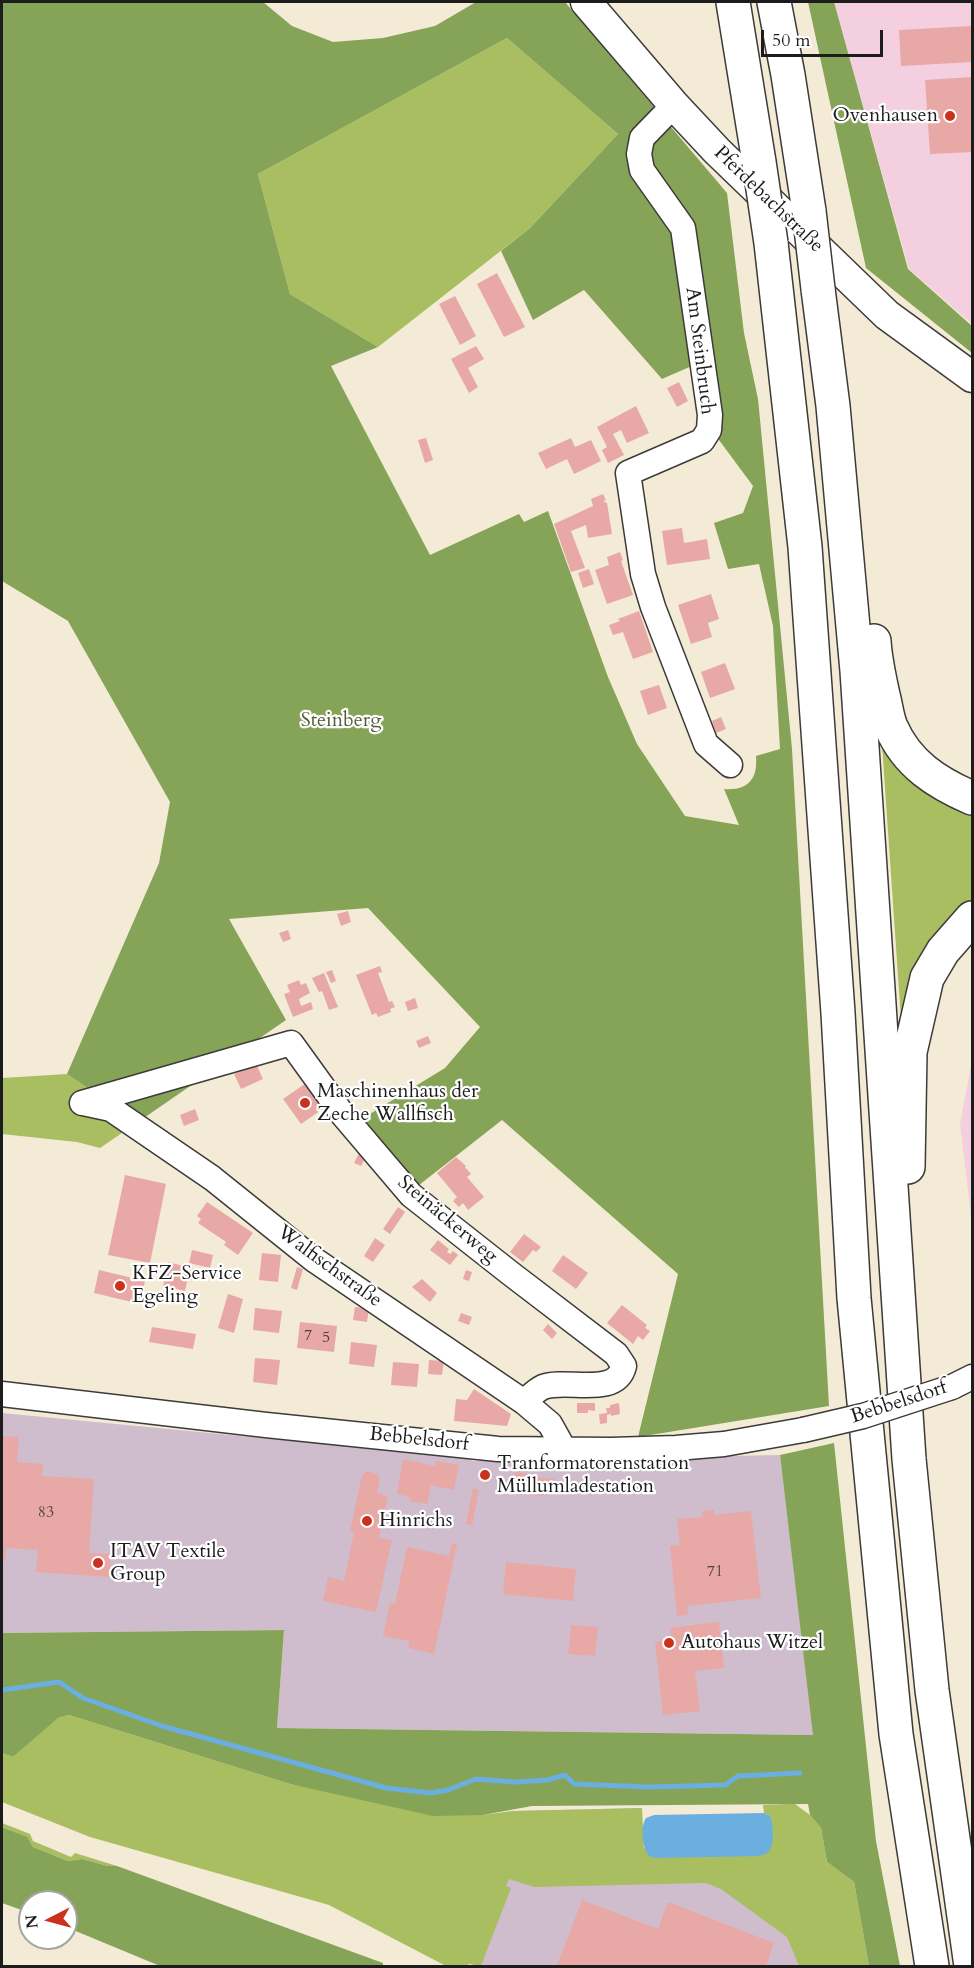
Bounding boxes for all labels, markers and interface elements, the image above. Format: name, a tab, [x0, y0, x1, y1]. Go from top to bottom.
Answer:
scale bar	[764, 18, 886, 56]
text: 50 m	[772, 28, 811, 53]
place label: Ovenhausen	[832, 104, 938, 128]
marker: Ovenhausen	[943, 109, 957, 123]
street label: Pferdebachstraße	[708, 142, 828, 258]
street label: Am Steinbruch	[679, 286, 719, 416]
park label: Steinberg	[301, 709, 381, 733]
place label: Maschinenhaus der Zeche Wallfisch	[317, 1080, 478, 1127]
marker: Maschinenhaus der Zeche Wallfisch	[298, 1096, 312, 1110]
street label: Steinäckerweg	[392, 1171, 502, 1269]
street label: Walfischstraße	[272, 1221, 386, 1313]
place label: KFZ-Service Egeling	[132, 1262, 242, 1309]
marker: KFZ-Service Egeling	[113, 1279, 127, 1293]
house number: 7	[304, 1326, 312, 1346]
house number: 5	[322, 1328, 330, 1348]
street label: Bebbelsdorf	[848, 1376, 950, 1430]
street label: Bebbelsdorf	[368, 1423, 470, 1457]
place label: Tranformatorenstation Müllumladestation	[497, 1452, 689, 1499]
marker: Tranformatorenstation Müllumladestation	[478, 1468, 492, 1482]
house number: 83	[38, 1503, 54, 1523]
place label: Hinrichs	[379, 1509, 452, 1533]
marker: Hinrichs	[360, 1514, 374, 1528]
place label: ITAV Textile Group	[110, 1540, 226, 1587]
marker: ITAV Textile Group	[91, 1556, 105, 1570]
house number: 71	[707, 1562, 723, 1582]
place label: Autohaus Witzel	[681, 1631, 823, 1655]
marker: Autohaus Witzel	[662, 1636, 676, 1650]
north arrow	[18, 1890, 78, 1950]
text: N	[20, 1914, 44, 1930]

